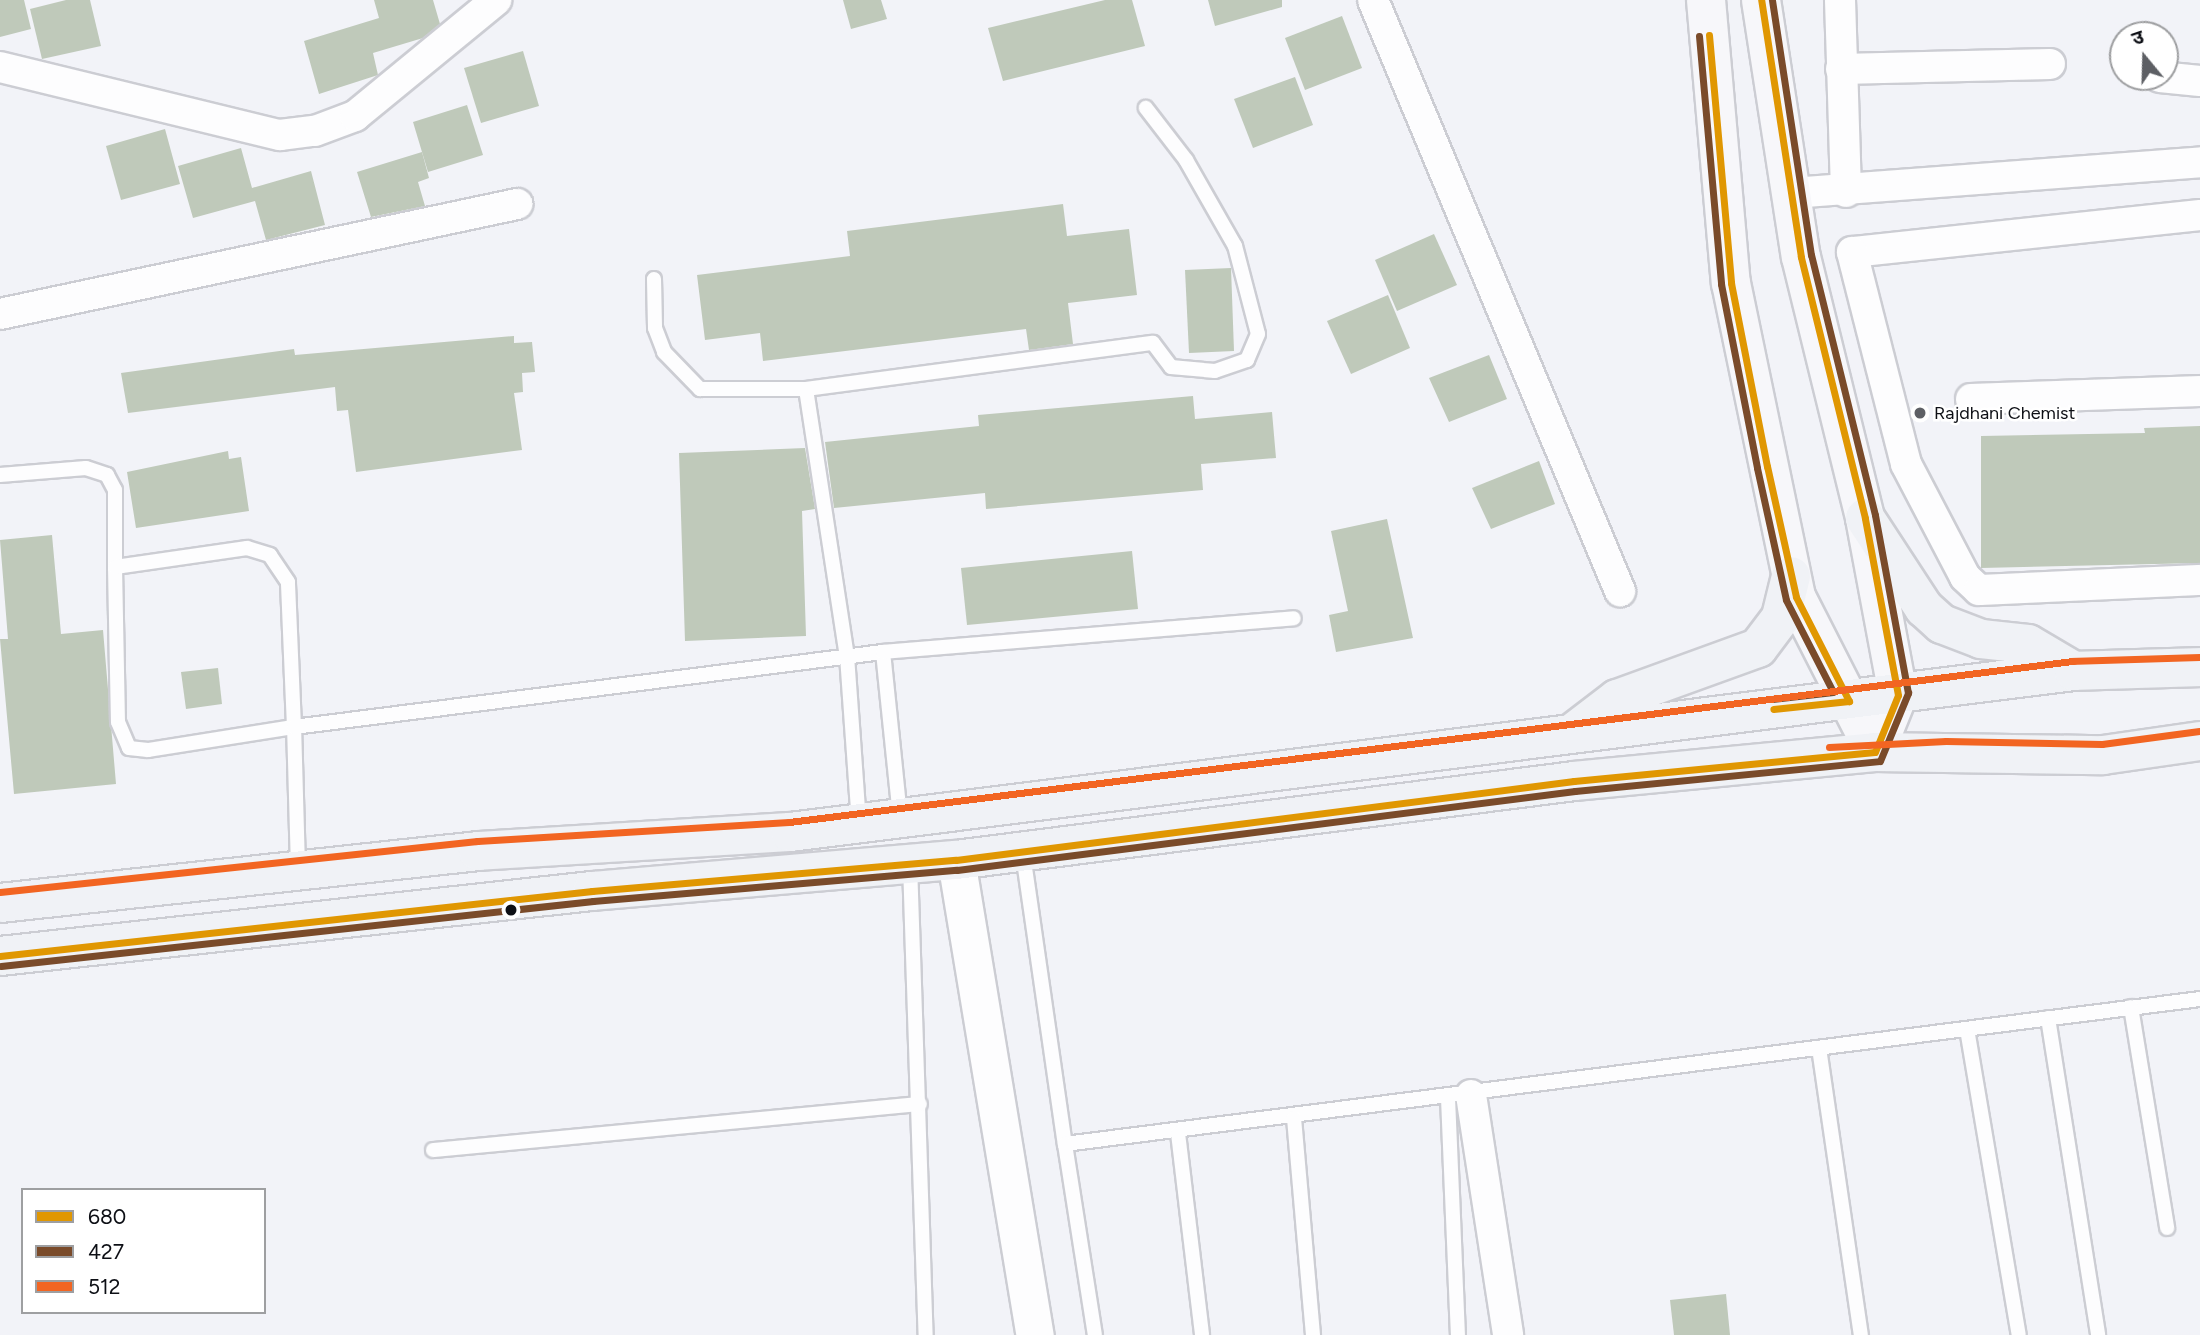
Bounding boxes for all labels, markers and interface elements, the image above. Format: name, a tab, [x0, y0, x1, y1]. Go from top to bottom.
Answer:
north arrow	[2109, 21, 2179, 91]
text: उ	[2129, 25, 2147, 50]
place label: Rajdhani Chemist	[1934, 402, 2075, 424]
marker: Rajdhani Chemist	[1912, 405, 1928, 421]
unlabelled marker	[504, 903, 518, 917]
legend	[21, 1188, 266, 1314]
text: 680	[88, 1204, 126, 1229]
text: 427	[88, 1239, 124, 1264]
text: 512	[88, 1274, 121, 1299]

